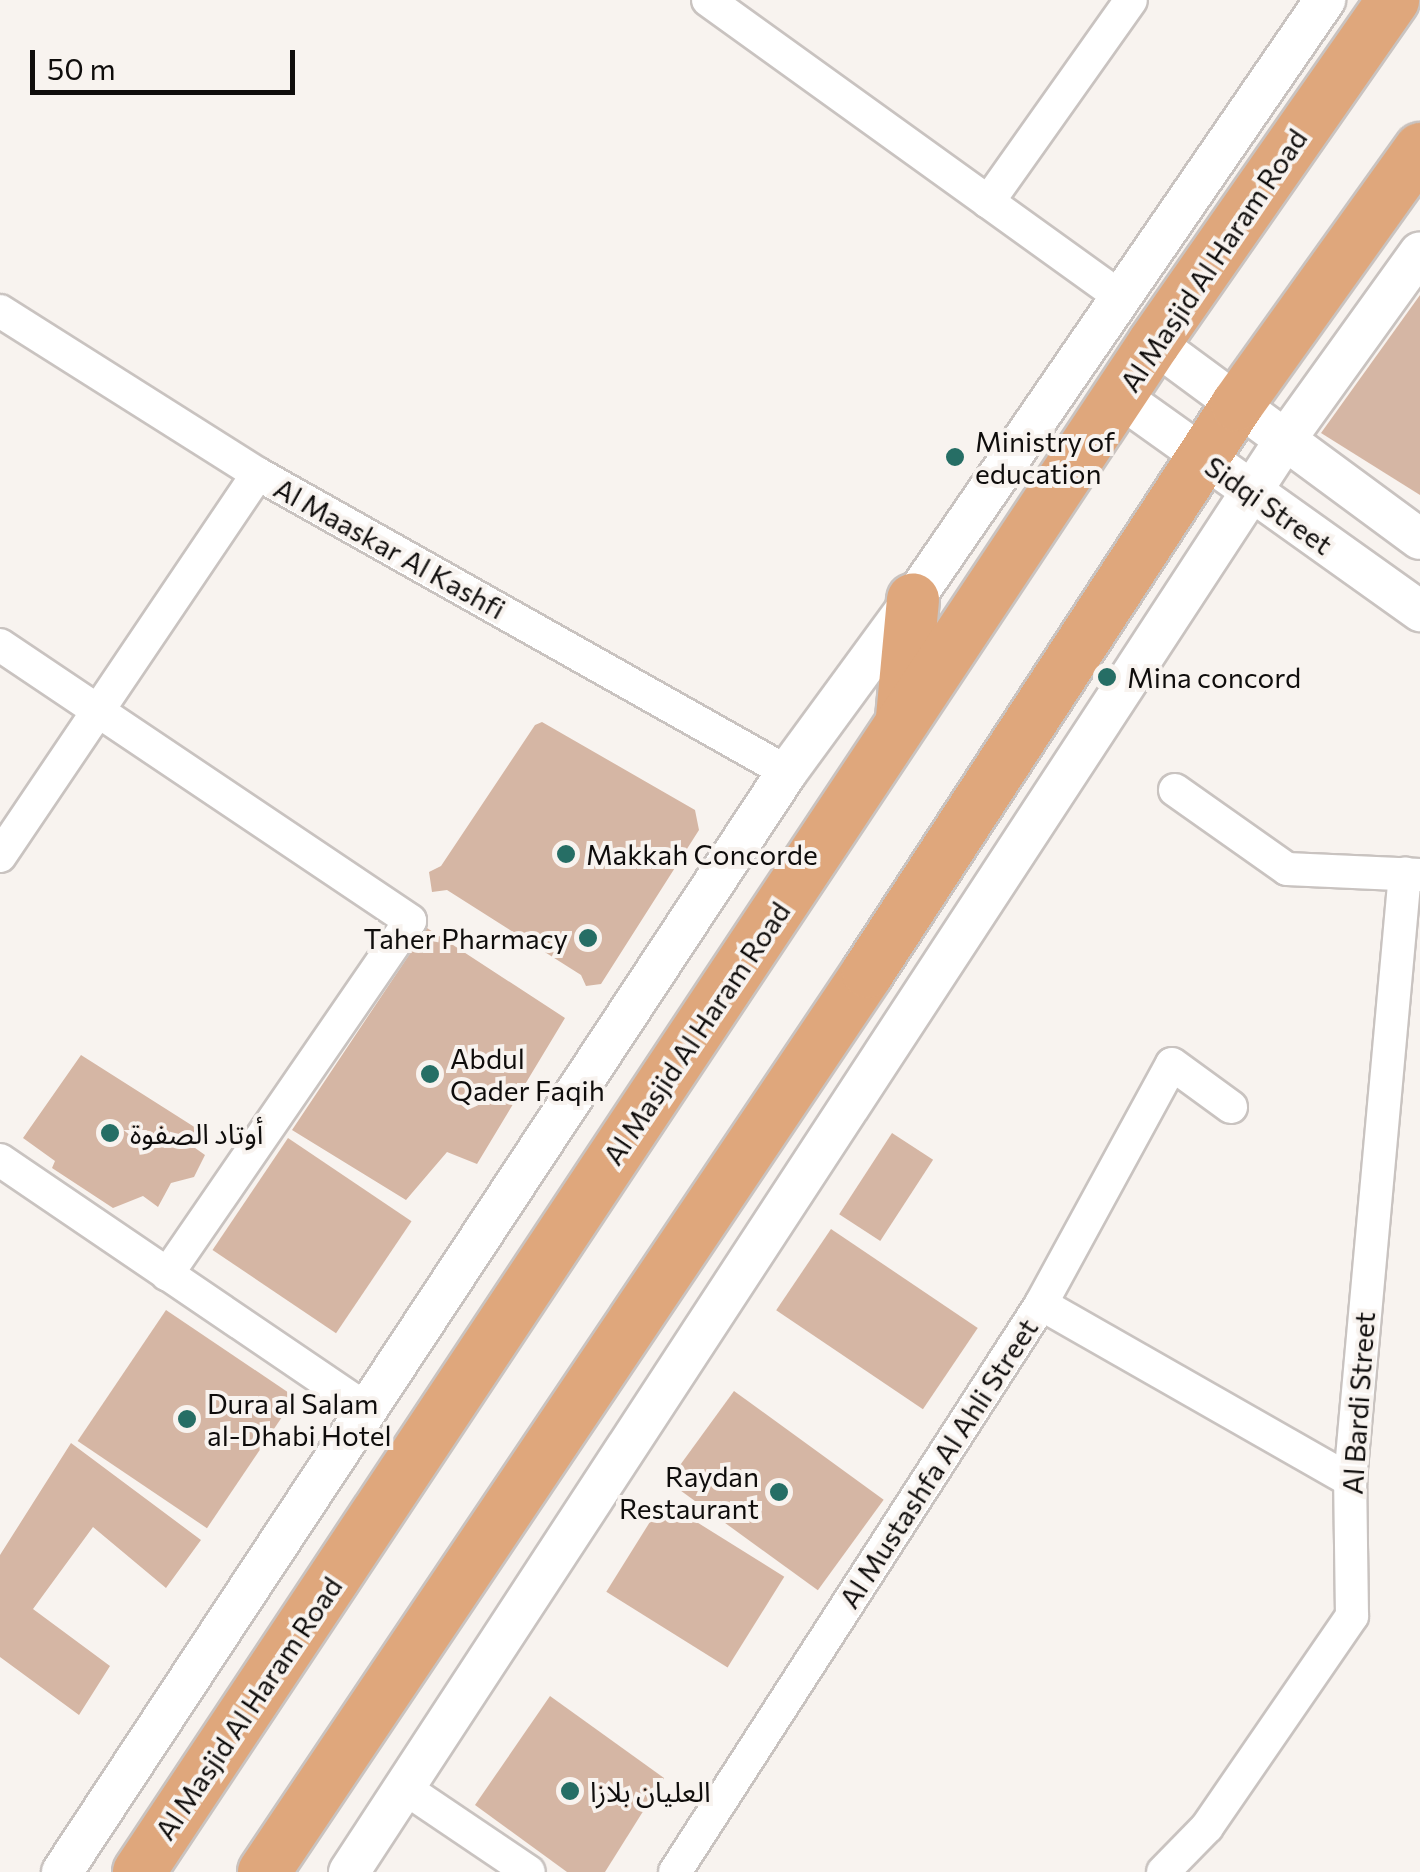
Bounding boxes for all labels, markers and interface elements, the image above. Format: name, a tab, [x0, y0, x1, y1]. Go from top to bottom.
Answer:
scale bar	[35, 30, 300, 92]
text: 50 m	[47, 49, 116, 86]
street label: Al Masjid Al Haram Road	[1112, 122, 1314, 398]
place label: Ministry of education	[975, 424, 1115, 490]
marker: Ministry of education	[944, 446, 966, 468]
street label: Sidqi Street	[1199, 449, 1339, 561]
street label: Al Maaskar Al Kashfi	[269, 471, 511, 625]
place label: Mina concord	[1127, 660, 1301, 694]
marker: Mina concord	[1096, 666, 1118, 688]
place label: Makkah Concorde	[586, 837, 818, 871]
marker: Makkah Concorde	[555, 843, 577, 865]
street label: Al Masjid Al Haram Road	[595, 895, 797, 1171]
place label: Taher Pharmacy	[364, 921, 568, 955]
marker: Taher Pharmacy	[577, 927, 599, 949]
place label: Abdul Qader Faqih	[450, 1041, 605, 1107]
marker: Abdul Qader Faqih	[419, 1063, 441, 1085]
place label: أوتاد الصفوة	[130, 1116, 263, 1150]
marker: أوتاد الصفوة	[99, 1122, 121, 1144]
street label: Al Bardi Street	[1335, 1311, 1381, 1495]
street label: Al Mustashfa Al Ahli Street	[832, 1312, 1044, 1614]
place label: Dura al Salam al-Dhabi Hotel	[207, 1386, 392, 1452]
marker: Dura al Salam al-Dhabi Hotel	[176, 1408, 198, 1430]
place label: Raydan Restaurant	[619, 1459, 759, 1525]
marker: Raydan Restaurant	[768, 1481, 790, 1503]
street label: Al Masjid Al Haram Road	[147, 1570, 349, 1846]
place label: العليان بلازا	[590, 1774, 711, 1808]
marker: العليان بلازا	[559, 1780, 581, 1802]

